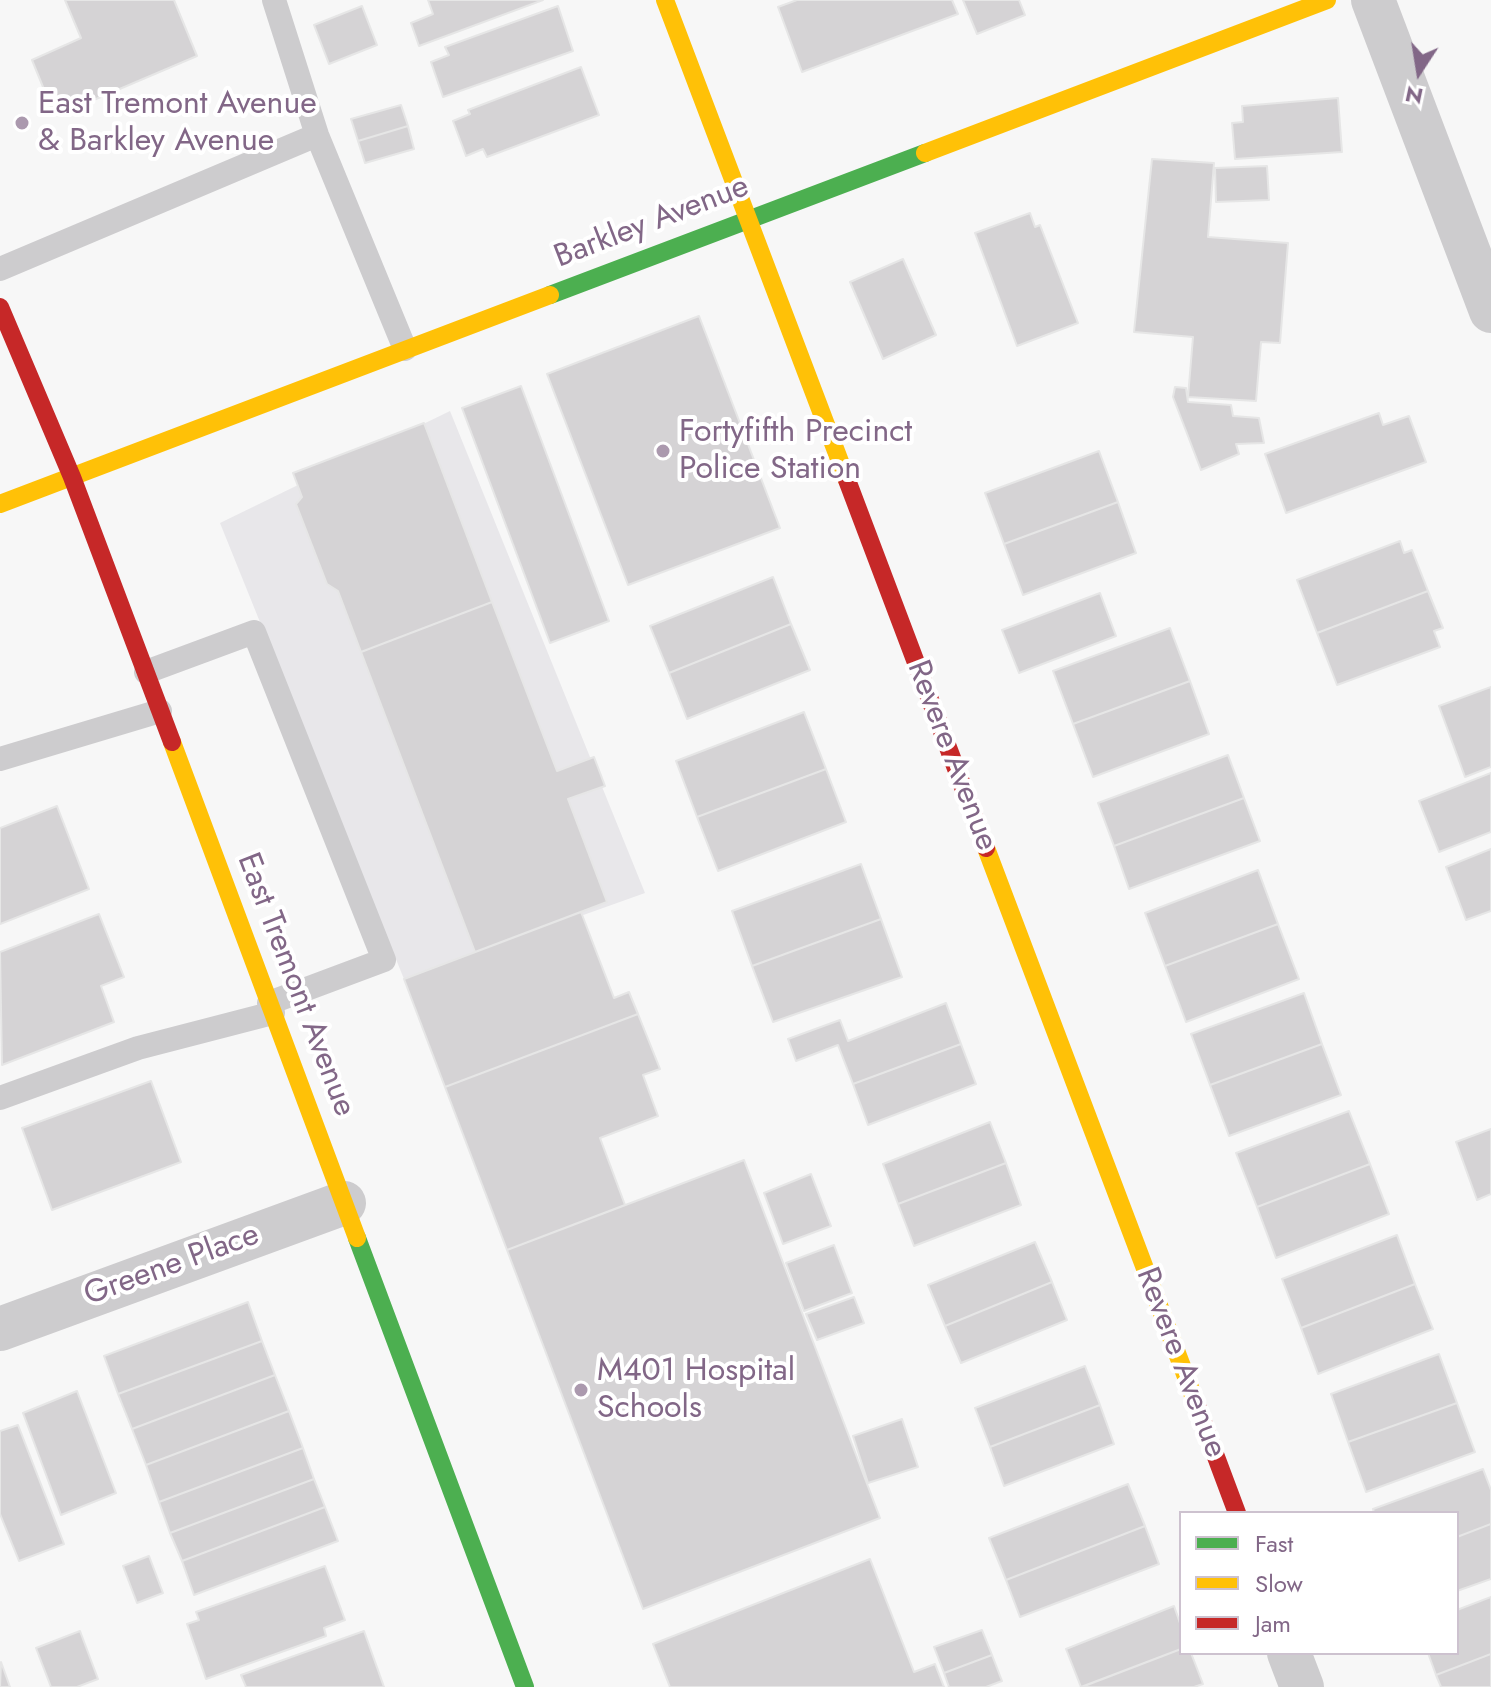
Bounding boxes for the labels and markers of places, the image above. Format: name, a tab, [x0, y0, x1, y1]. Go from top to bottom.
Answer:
place label: East Tremont Avenue & Barkley Avenue	[38, 86, 317, 161]
marker: East Tremont Avenue & Barkley Avenue	[13, 114, 31, 132]
place label: Fortyfifth Precinct Police Station	[679, 414, 912, 489]
marker: Fortyfifth Precinct Police Station	[654, 442, 672, 460]
place label: M401 Hospital Schools	[597, 1353, 795, 1428]
marker: M401 Hospital Schools	[572, 1381, 590, 1399]

